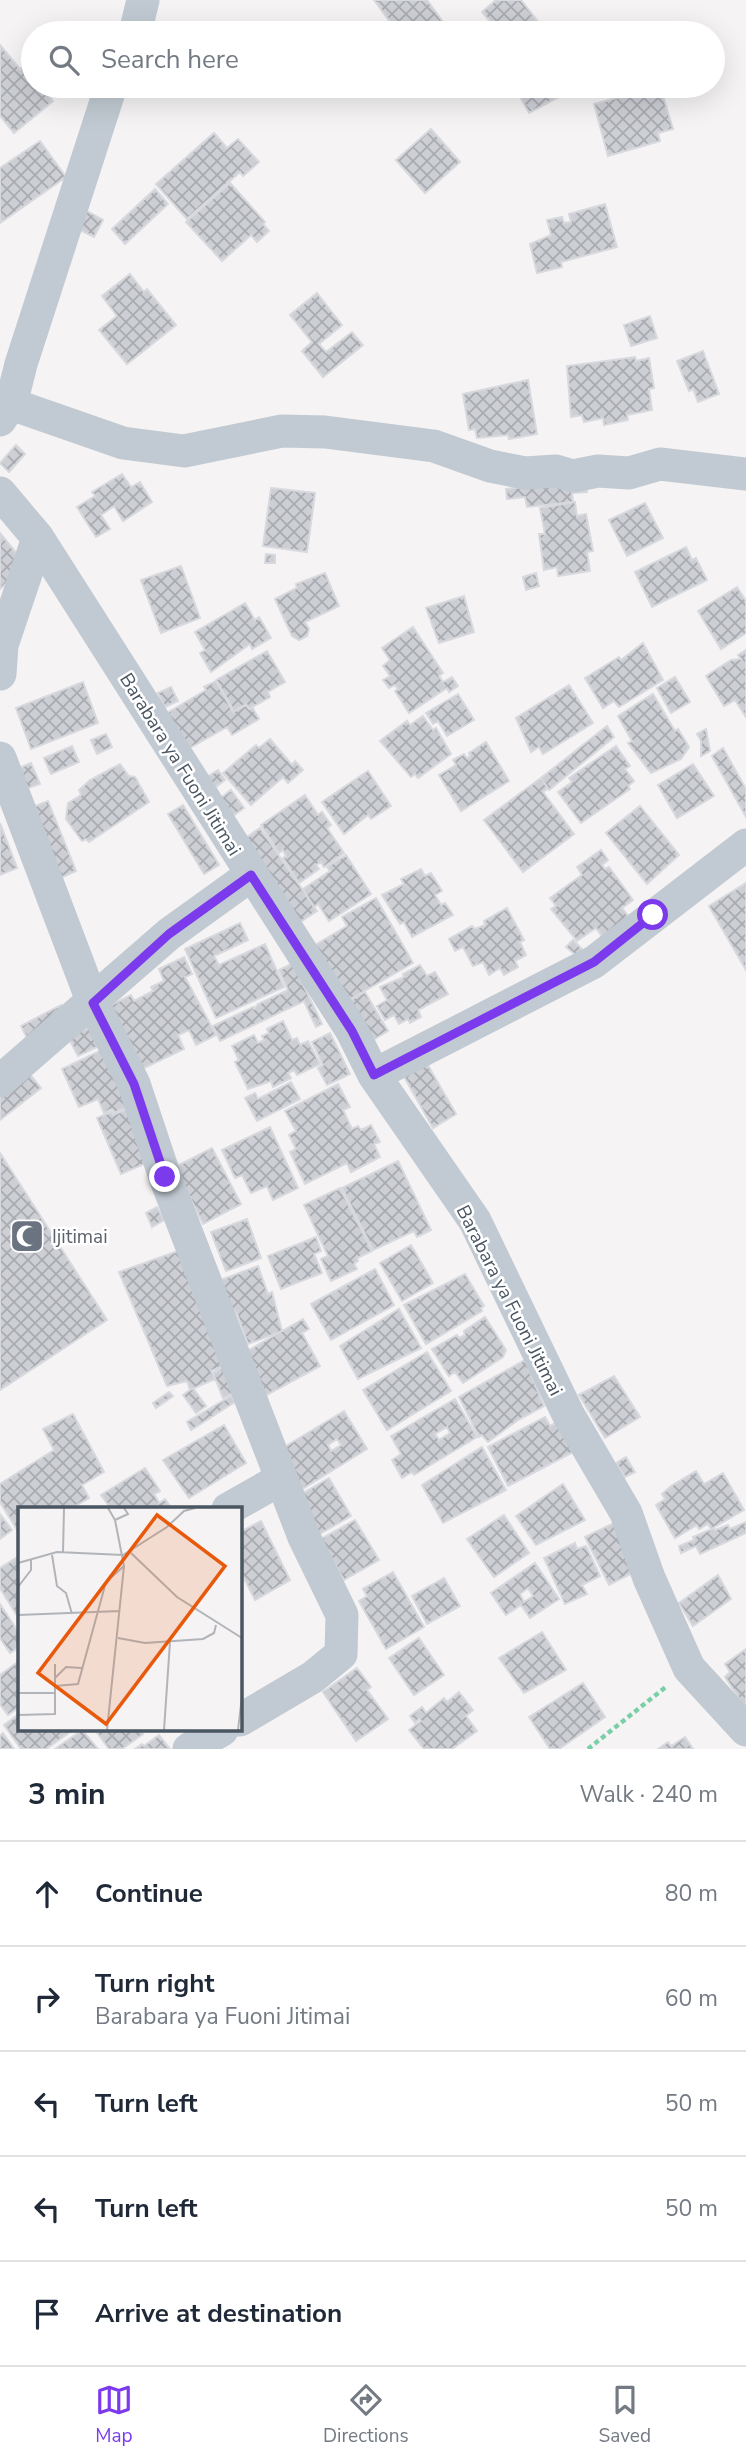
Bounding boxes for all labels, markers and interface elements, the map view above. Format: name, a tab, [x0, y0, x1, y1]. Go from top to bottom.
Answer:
search box	[21, 21, 725, 98]
icon: search	[45, 41, 83, 79]
text: Search here	[101, 42, 239, 77]
street label: Barabara ya Fuoni Jitimai	[113, 668, 247, 861]
route start	[637, 899, 668, 930]
route end	[149, 1161, 180, 1192]
street label: Barabara ya Fuoni Jitimai	[450, 1201, 569, 1400]
mosque icon: Ijitimai	[8, 1217, 46, 1255]
place label: Ijitimai	[52, 1224, 108, 1250]
inset map	[18, 1507, 242, 1731]
text: 3 min	[28, 1774, 106, 1815]
text: Walk · 240 m	[579, 1779, 718, 1810]
icon: ahead	[28, 1875, 66, 1913]
text: Continue	[95, 1876, 203, 1911]
text: 80 m	[665, 1878, 718, 1909]
text: Turn right	[95, 1966, 214, 2001]
icon: right	[28, 1980, 66, 2018]
text: 60 m	[665, 1983, 718, 2014]
text: Barabara ya Fuoni Jitimai	[95, 2001, 350, 2032]
icon: left	[28, 2085, 66, 2123]
text: Turn left	[95, 2086, 198, 2121]
text: 50 m	[665, 2088, 718, 2119]
icon: left	[28, 2190, 66, 2228]
text: Turn left	[95, 2191, 198, 2226]
text: 50 m	[665, 2193, 718, 2224]
icon: arrive	[28, 2295, 66, 2333]
text: Arrive at destination	[95, 2296, 342, 2331]
tab: Map	[95, 2381, 133, 2449]
tab: Directions	[323, 2381, 409, 2449]
tab: Saved	[599, 2381, 651, 2449]

